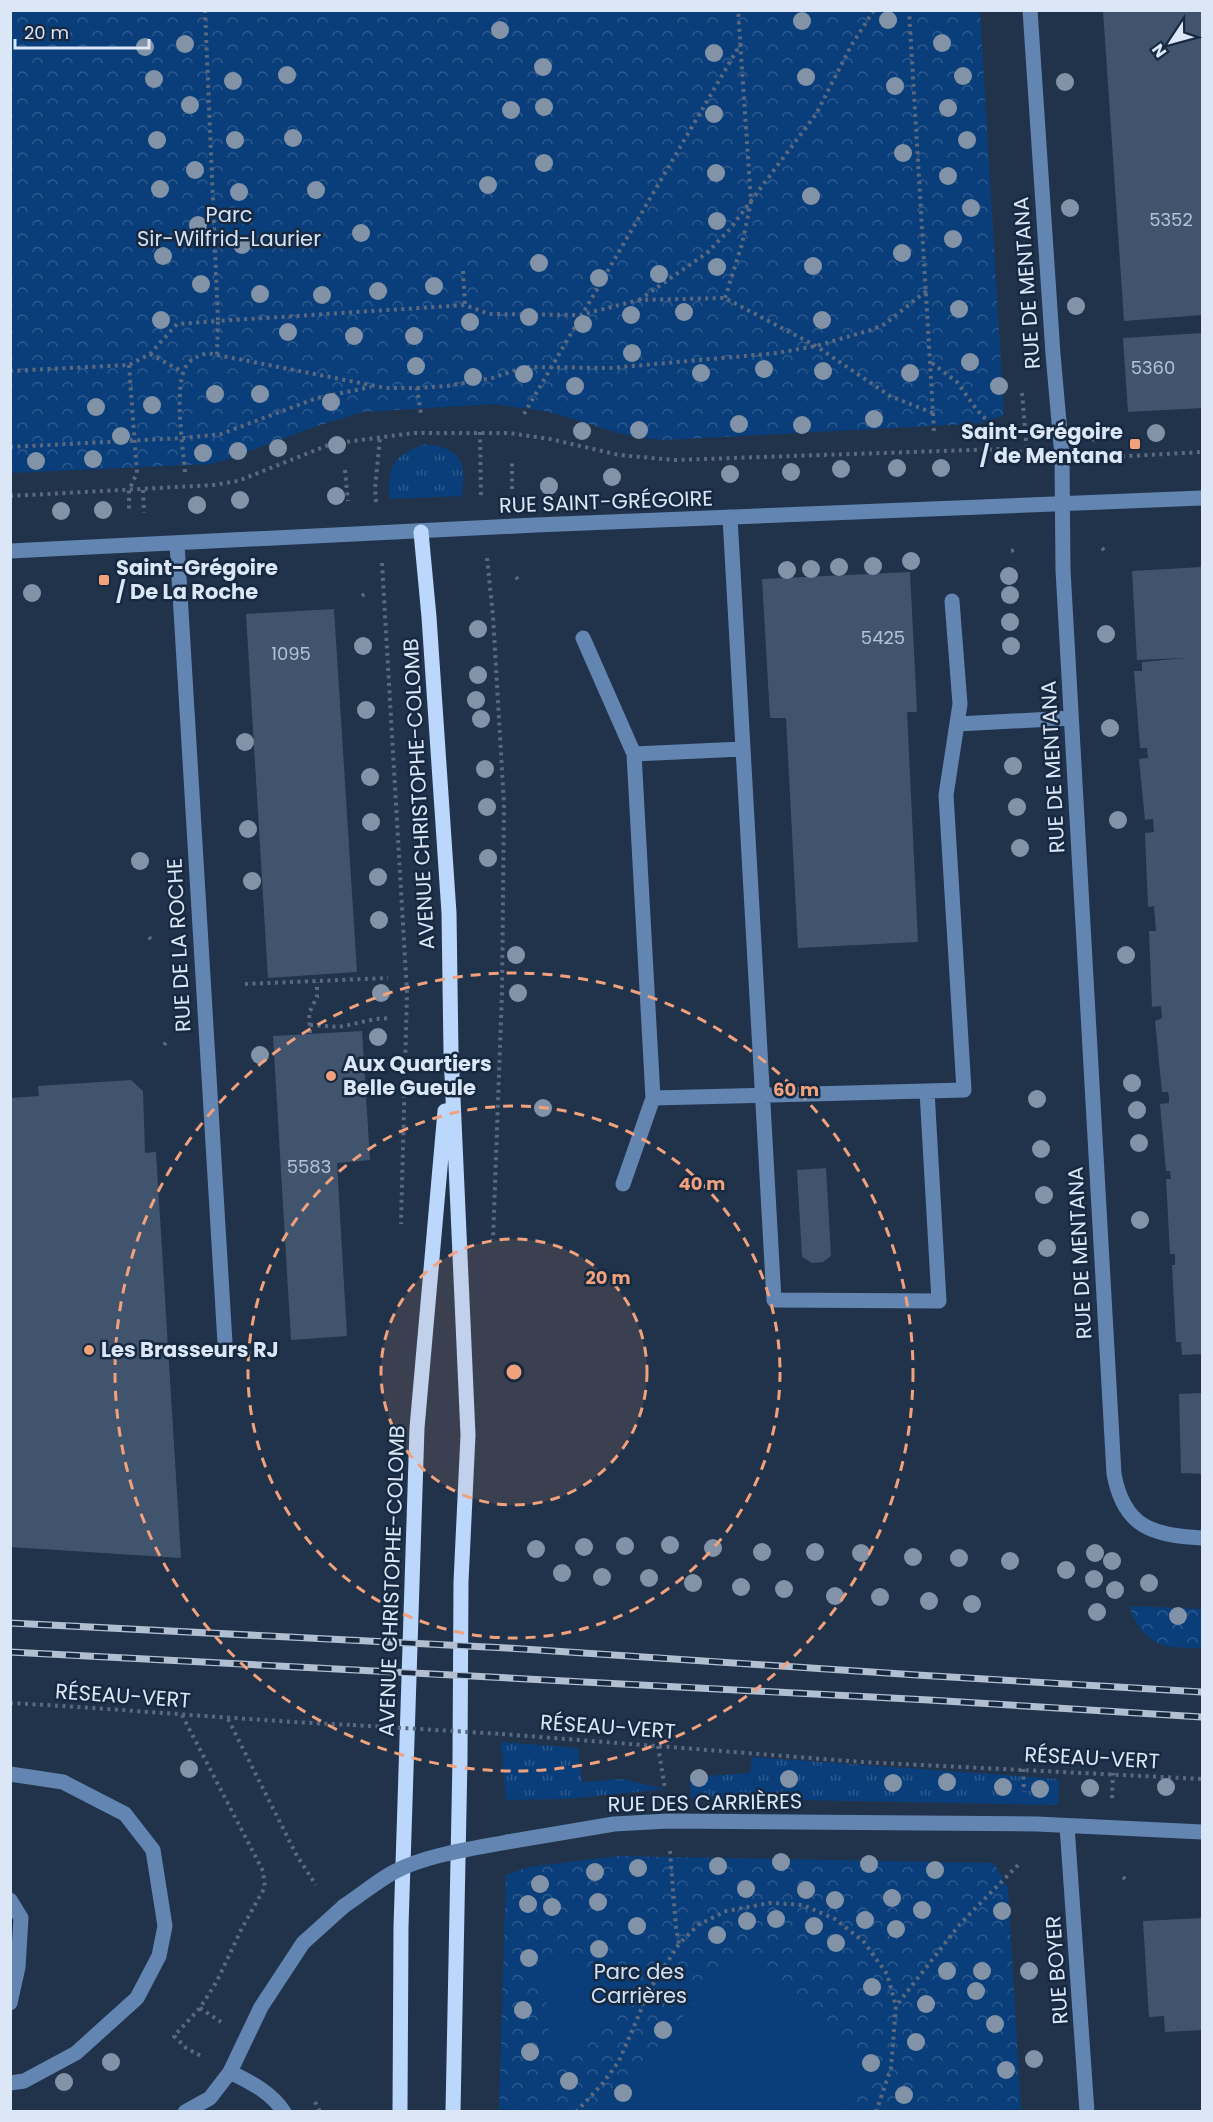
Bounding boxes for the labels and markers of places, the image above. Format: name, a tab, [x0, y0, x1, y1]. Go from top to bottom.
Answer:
place label: Saint-Grégoire / de Mentana	[961, 417, 1123, 470]
marker: Saint-Grégoire / de Mentana	[1128, 437, 1142, 451]
place label: Saint-Grégoire / De La Roche	[116, 553, 278, 606]
marker: Saint-Grégoire / De La Roche	[97, 573, 111, 587]
place label: Aux Quartiers Belle Gueule	[343, 1049, 492, 1102]
marker: Aux Quartiers Belle Gueule	[324, 1069, 338, 1083]
place label: Les Brasseurs RJ	[101, 1335, 279, 1364]
marker: Les Brasseurs RJ	[82, 1343, 96, 1357]
centre of rings	[504, 1362, 524, 1382]

